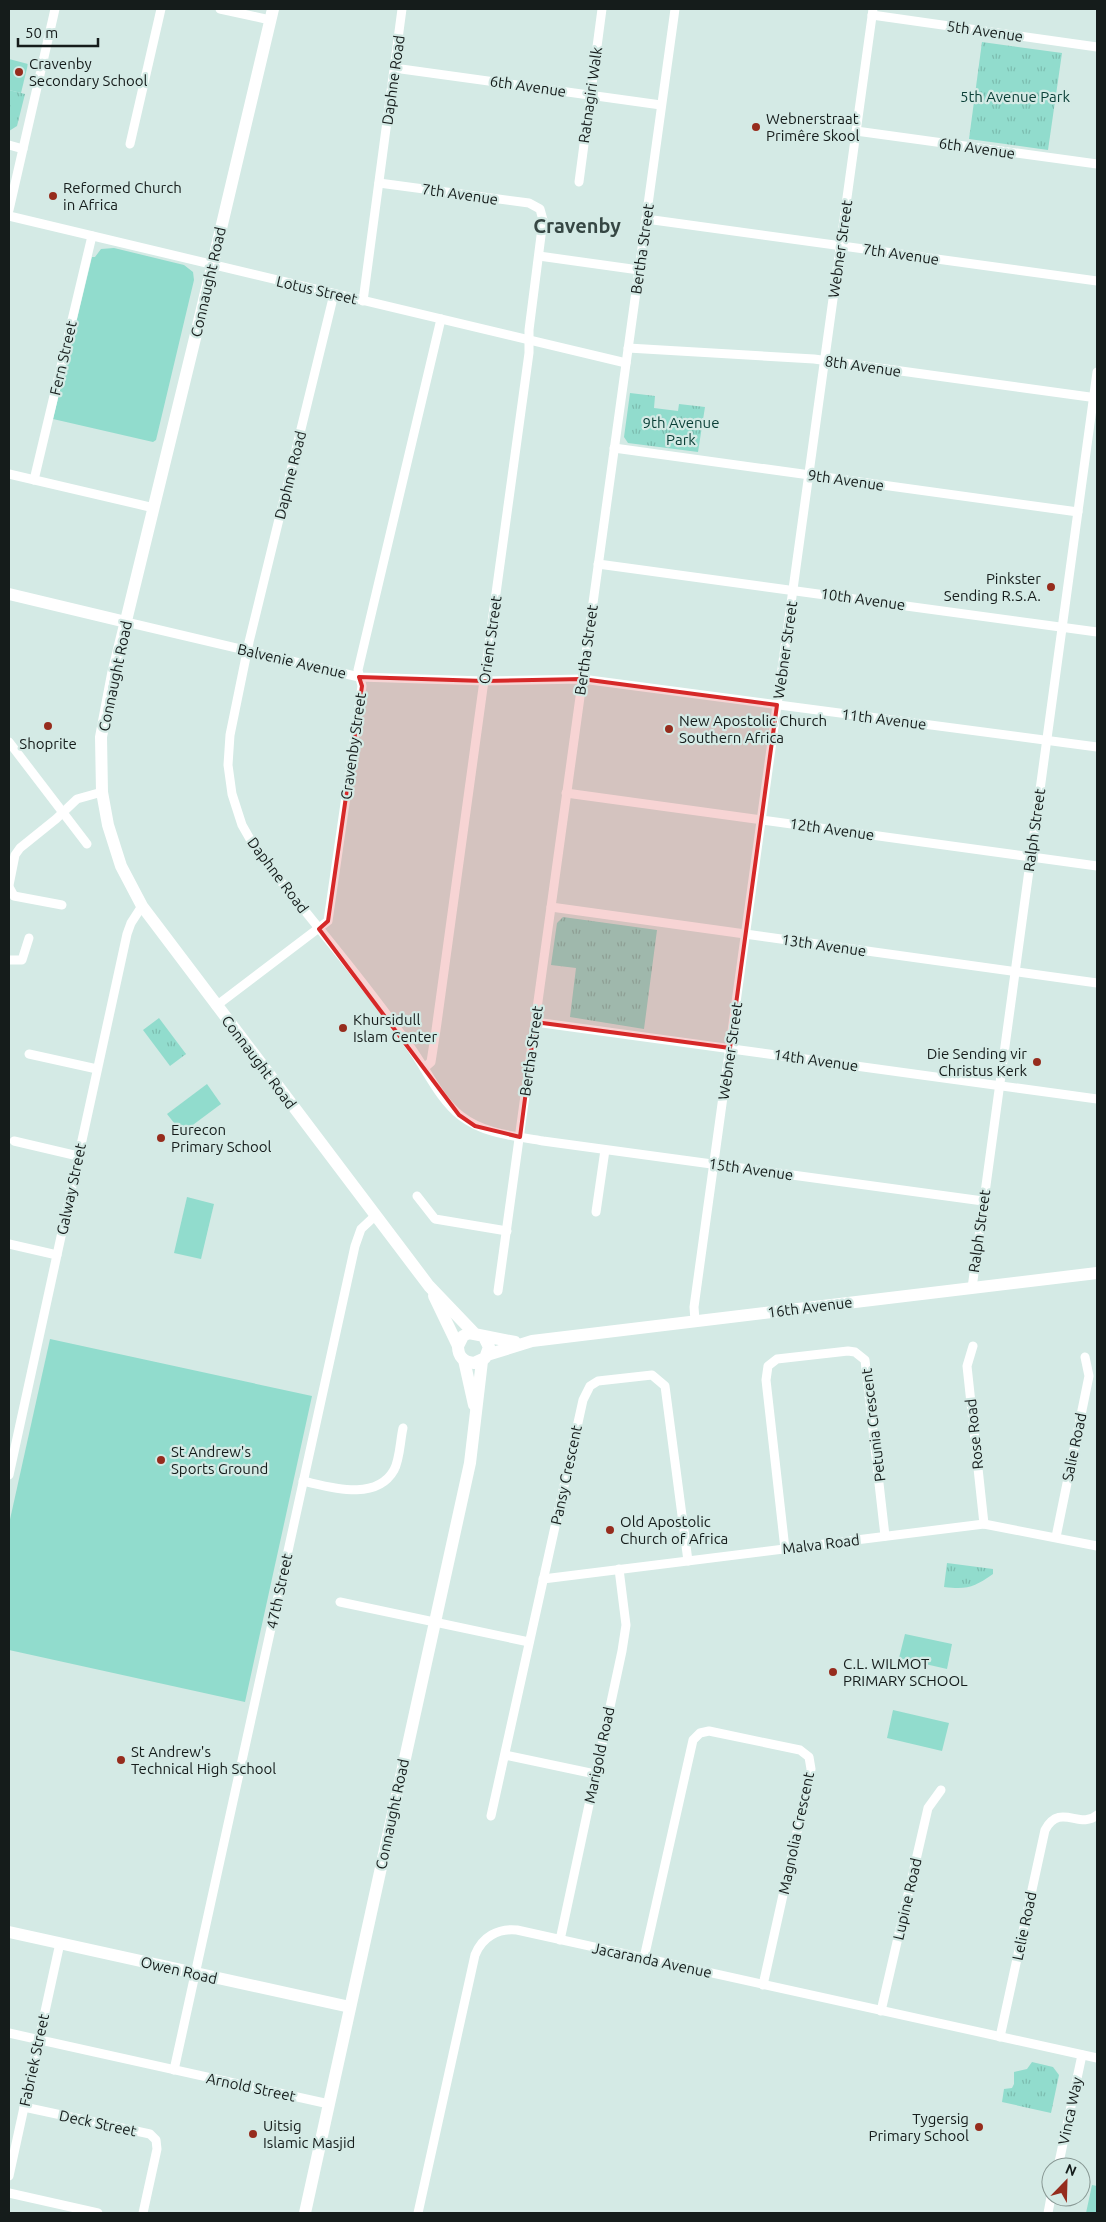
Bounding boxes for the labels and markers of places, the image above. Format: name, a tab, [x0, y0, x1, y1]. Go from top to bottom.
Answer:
place label: Cravenby Secondary School	[29, 55, 148, 89]
marker: Cravenby Secondary School	[13, 66, 25, 78]
place label: Webnerstraat Primêre Skool	[766, 110, 860, 144]
marker: Webnerstraat Primêre Skool	[750, 121, 762, 133]
place label: Reformed Church in Africa	[63, 179, 182, 213]
marker: Reformed Church in Africa	[47, 190, 59, 202]
place label: Pinkster Sending R.S.A.	[944, 570, 1041, 604]
marker: Pinkster Sending R.S.A.	[1045, 581, 1057, 593]
place label: New Apostolic Church Southern Africa	[679, 712, 827, 746]
marker: Shoprite	[42, 720, 54, 732]
marker: New Apostolic Church Southern Africa	[663, 723, 675, 735]
place label: Shoprite	[19, 735, 77, 752]
place label: Khursidull Islam Center	[353, 1011, 438, 1045]
marker: Khursidull Islam Center	[337, 1022, 349, 1034]
place label: Die Sending vir Christus Kerk	[927, 1045, 1027, 1079]
marker: Die Sending vir Christus Kerk	[1031, 1056, 1043, 1068]
place label: Eurecon Primary School	[171, 1121, 272, 1155]
marker: Eurecon Primary School	[155, 1132, 167, 1144]
place label: St Andrew's Sports Ground	[171, 1443, 268, 1477]
marker: St Andrew's Sports Ground	[155, 1454, 167, 1466]
place label: Old Apostolic Church of Africa	[620, 1513, 728, 1547]
marker: Old Apostolic Church of Africa	[604, 1524, 616, 1536]
place label: C.L. WILMOT PRIMARY SCHOOL	[843, 1655, 968, 1689]
marker: C.L. WILMOT PRIMARY SCHOOL	[827, 1666, 839, 1678]
place label: St Andrew's Technical High School	[131, 1743, 276, 1777]
marker: St Andrew's Technical High School	[115, 1754, 127, 1766]
place label: Tygersig Primary School	[868, 2110, 969, 2144]
place label: Uitsig Islamic Masjid	[263, 2117, 355, 2151]
marker: Tygersig Primary School	[973, 2121, 985, 2133]
marker: Uitsig Islamic Masjid	[247, 2128, 259, 2140]

